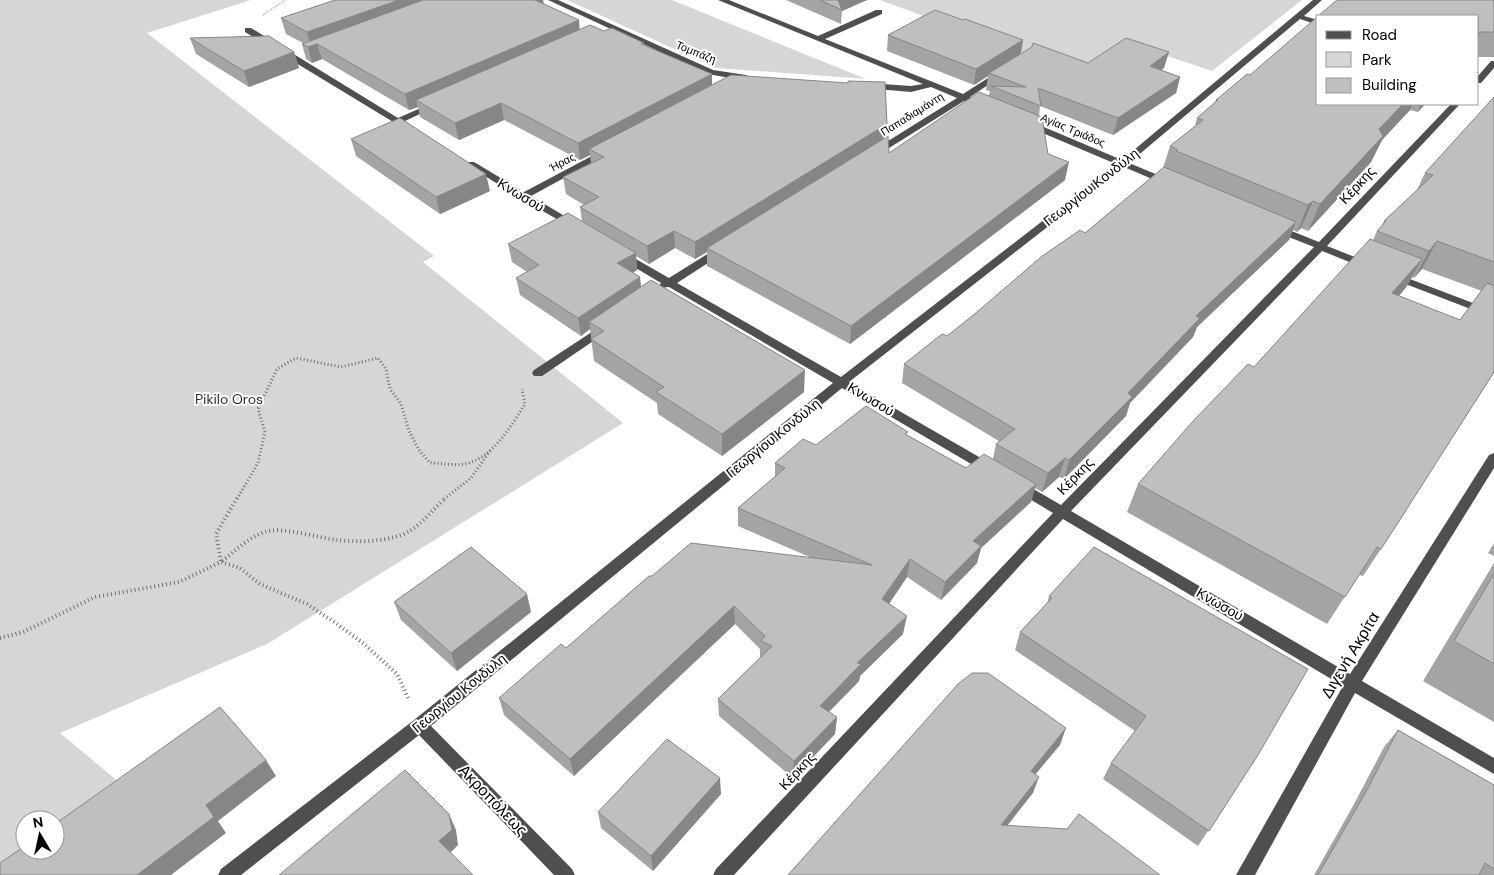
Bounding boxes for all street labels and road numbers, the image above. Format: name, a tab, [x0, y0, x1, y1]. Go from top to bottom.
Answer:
street label: Τομπάζη	[674, 38, 718, 66]
street label: Παπαδιαμάντη	[878, 89, 946, 139]
street label: Αγίας Τριάδος	[1039, 110, 1107, 150]
street label: Γεωργίου Κονδύλη	[1040, 144, 1142, 230]
street label: Ήρας	[546, 149, 577, 175]
street label: Κέρκης	[1335, 162, 1379, 208]
street label: Κνωσού	[494, 174, 548, 216]
street label: Κνωσού	[844, 378, 898, 420]
street label: Γεωργίου Κονδύλη	[722, 394, 824, 482]
street label: Κέρκης	[1053, 453, 1097, 498]
street label: Κνωσού	[1193, 583, 1247, 625]
street label: Διγενή Ακρίτα	[1316, 608, 1384, 702]
street label: Γεωργίου Κονδύλη	[408, 649, 510, 737]
street label: Κέρκης	[775, 748, 819, 794]
street label: Ακροπόλεως	[454, 760, 532, 840]

